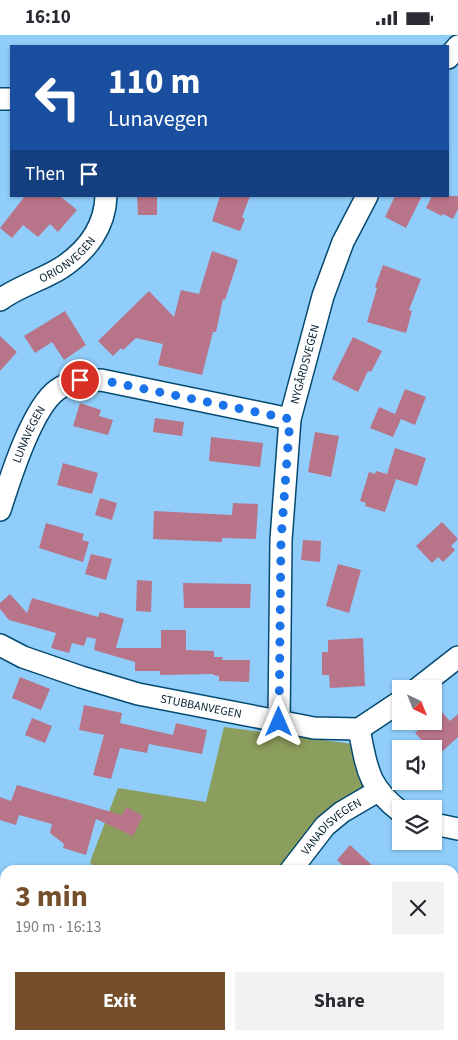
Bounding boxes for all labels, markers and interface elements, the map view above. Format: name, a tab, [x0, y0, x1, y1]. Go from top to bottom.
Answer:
text: 16:10	[25, 4, 71, 31]
text: 110 m	[108, 57, 200, 107]
icon: left	[25, 65, 90, 130]
text: Lunavegen	[108, 103, 208, 135]
icon: arrive	[75, 160, 103, 188]
text: Then	[25, 161, 65, 188]
street label: ORIONVEGEN	[36, 233, 99, 287]
street label: NYGÅRDSVEGEN	[286, 323, 324, 406]
pin	[59, 359, 101, 401]
icon: arrive	[66, 366, 94, 394]
street label: LUNAVEGEN	[8, 402, 49, 465]
north arrow	[392, 680, 442, 730]
map controls	[392, 680, 442, 850]
street label: STUBBANVEGEN	[159, 690, 243, 722]
position arrow	[252, 695, 304, 747]
button: sound	[392, 740, 442, 790]
street label: VANADISVEGEN	[297, 794, 365, 859]
button: layers	[392, 800, 442, 850]
text: 3 min	[15, 875, 88, 918]
button: close	[392, 882, 444, 934]
text: 190 m · 16:13	[15, 916, 102, 938]
button: Exit	[15, 972, 225, 1030]
button: Share	[235, 972, 444, 1030]

